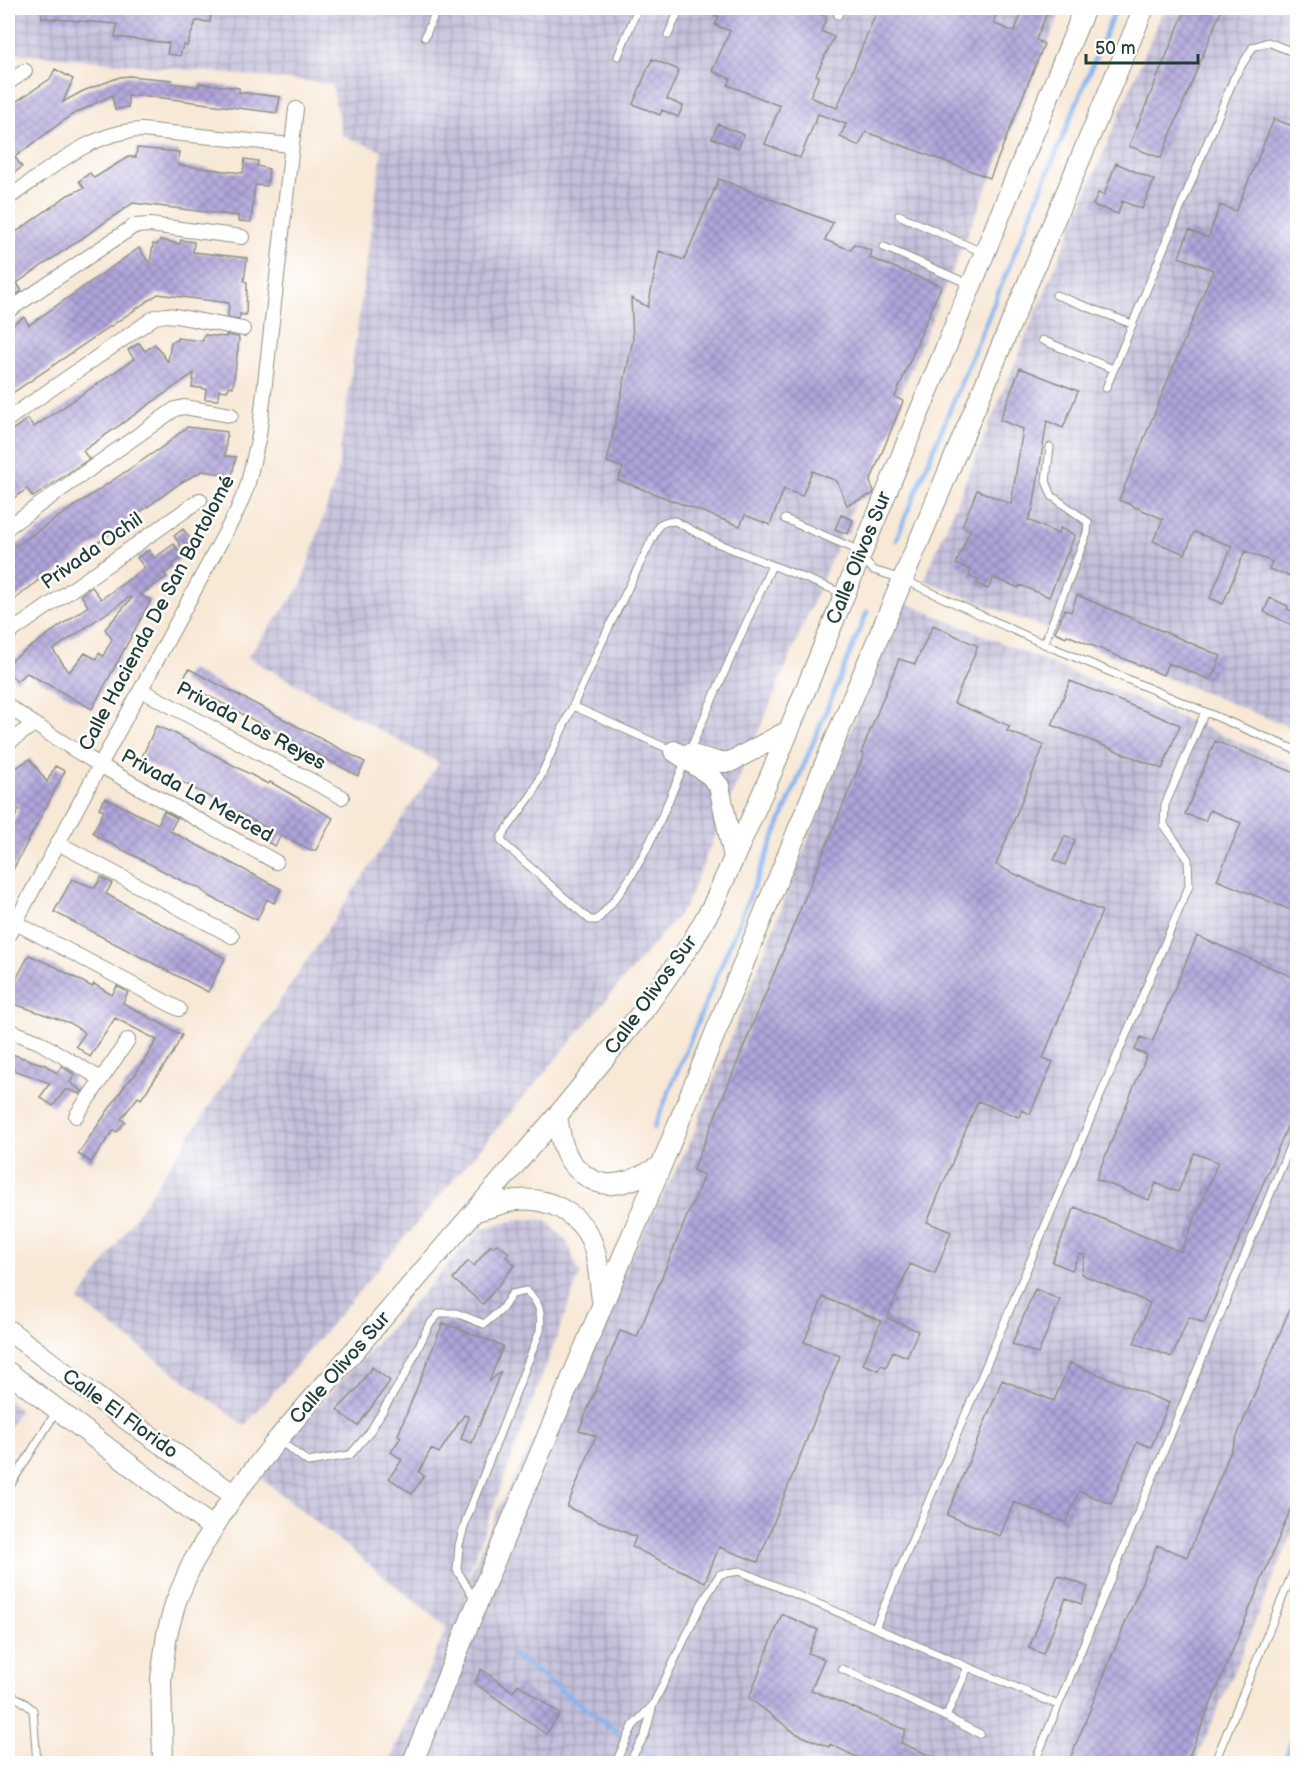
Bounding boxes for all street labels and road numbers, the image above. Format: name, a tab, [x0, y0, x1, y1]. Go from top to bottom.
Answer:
street label: Calle Hacienda De San Bartolomé	[74, 471, 240, 755]
street label: Calle Olivos Sur	[821, 487, 897, 628]
street label: Privada Ochil	[37, 507, 147, 595]
street label: Privada Los Reyes	[172, 677, 330, 776]
street label: Privada La Merced	[117, 744, 277, 848]
street label: Calle Olivos Sur	[600, 930, 703, 1059]
street label: Calle Olivos Sur	[285, 1306, 396, 1429]
street label: Calle El Florido	[58, 1364, 182, 1464]

